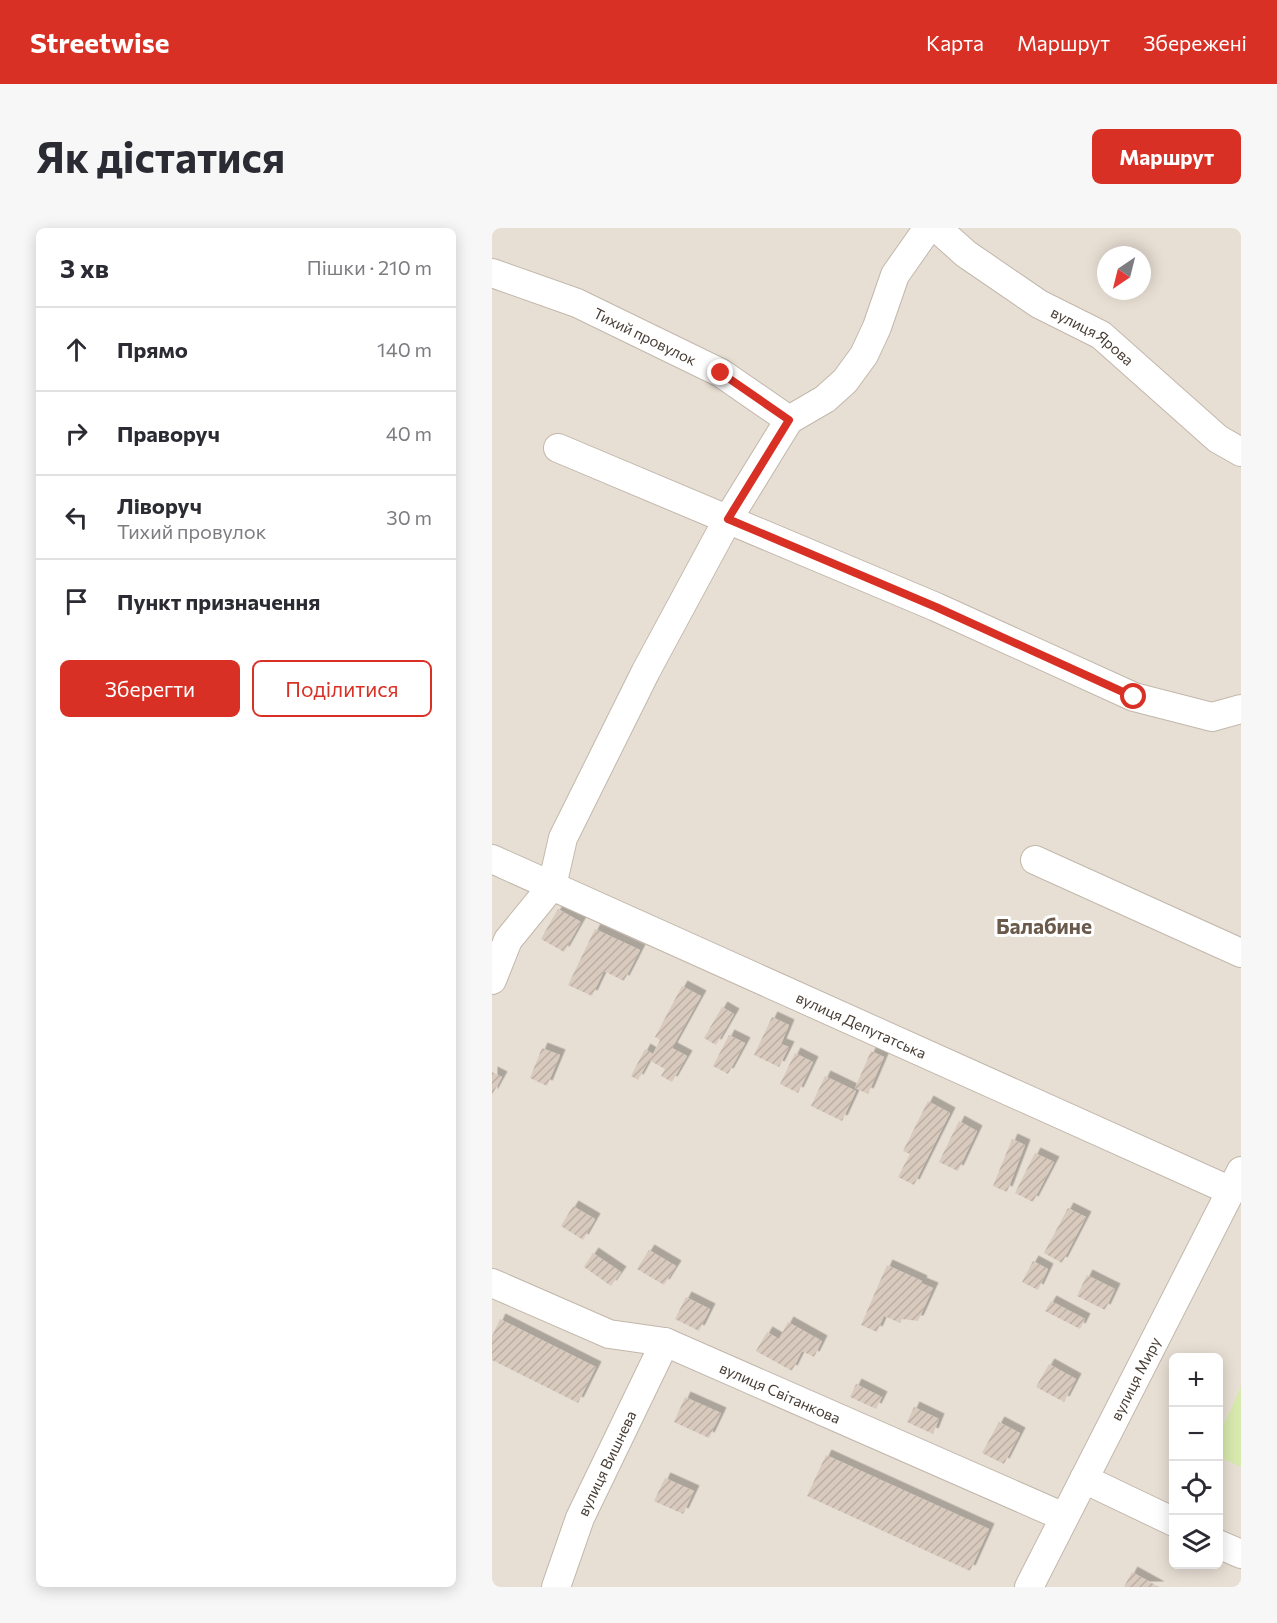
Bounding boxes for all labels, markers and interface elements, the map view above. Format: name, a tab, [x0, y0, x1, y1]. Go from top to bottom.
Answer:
text: Streetwise	[30, 25, 170, 59]
text: Карта	[926, 30, 984, 55]
text: Маршрут	[1017, 30, 1110, 55]
text: Збережені	[1143, 30, 1247, 55]
button: Маршрут	[1092, 129, 1241, 184]
text: Як дістатися	[36, 130, 285, 182]
north arrow	[1097, 246, 1151, 300]
text: 3 хв	[60, 252, 109, 283]
text: Пішки · 210 m	[307, 255, 432, 279]
street label: вулиця Ярова	[1048, 303, 1138, 369]
street label: Тихий провулок	[591, 304, 700, 369]
icon: ahead	[60, 333, 93, 366]
text: Прямо	[117, 336, 188, 363]
text: 140 m	[377, 337, 432, 361]
route end	[707, 359, 733, 385]
icon: right	[60, 417, 93, 450]
text: Праворуч	[117, 420, 220, 447]
text: 40 m	[386, 421, 432, 445]
text: Ліворуч	[117, 492, 202, 519]
icon: left	[60, 501, 93, 534]
text: 30 m	[386, 505, 432, 529]
text: Тихий провулок	[117, 519, 267, 543]
icon: arrive	[60, 585, 93, 618]
text: Пункт призначення	[117, 588, 320, 615]
button: Зберегти	[60, 660, 240, 717]
button: Поділитися	[252, 660, 432, 717]
route start	[1120, 683, 1146, 709]
district label: Балабине	[996, 913, 1092, 938]
street label: вулиця Депутатська	[794, 988, 929, 1062]
street label: вулиця Миру	[1107, 1334, 1164, 1423]
map controls	[1169, 1353, 1223, 1569]
button: +	[1169, 1353, 1223, 1407]
street label: вулиця Світанкова	[717, 1358, 843, 1427]
street label: вулиця Вишнева	[573, 1407, 640, 1519]
button: −	[1169, 1407, 1223, 1461]
button: locate	[1169, 1461, 1223, 1515]
button: layers	[1169, 1515, 1223, 1569]

